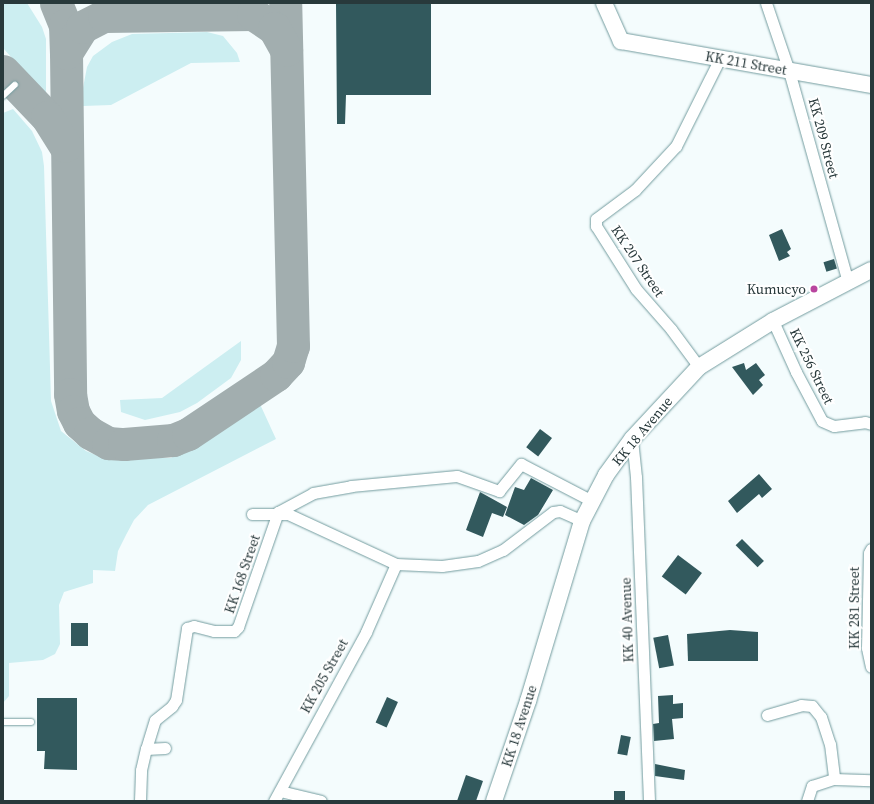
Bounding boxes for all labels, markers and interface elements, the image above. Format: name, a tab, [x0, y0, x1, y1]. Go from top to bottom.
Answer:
street label: KK 211 Street	[704, 48, 788, 78]
street label: KK 209 Street	[805, 96, 843, 180]
street label: KK 207 Street	[608, 222, 668, 300]
place label: Kumucyo	[747, 281, 806, 297]
marker: Kumucyo	[809, 284, 819, 294]
street label: KK 256 Street	[786, 325, 838, 407]
street label: KK 18 Avenue	[608, 393, 676, 469]
street label: KK 168 Street	[221, 532, 263, 616]
street label: KK 281 Street	[846, 567, 862, 649]
street label: KK 40 Avenue	[617, 577, 637, 663]
street label: KK 205 Street	[297, 636, 351, 716]
street label: KK 18 Avenue	[498, 683, 540, 769]

